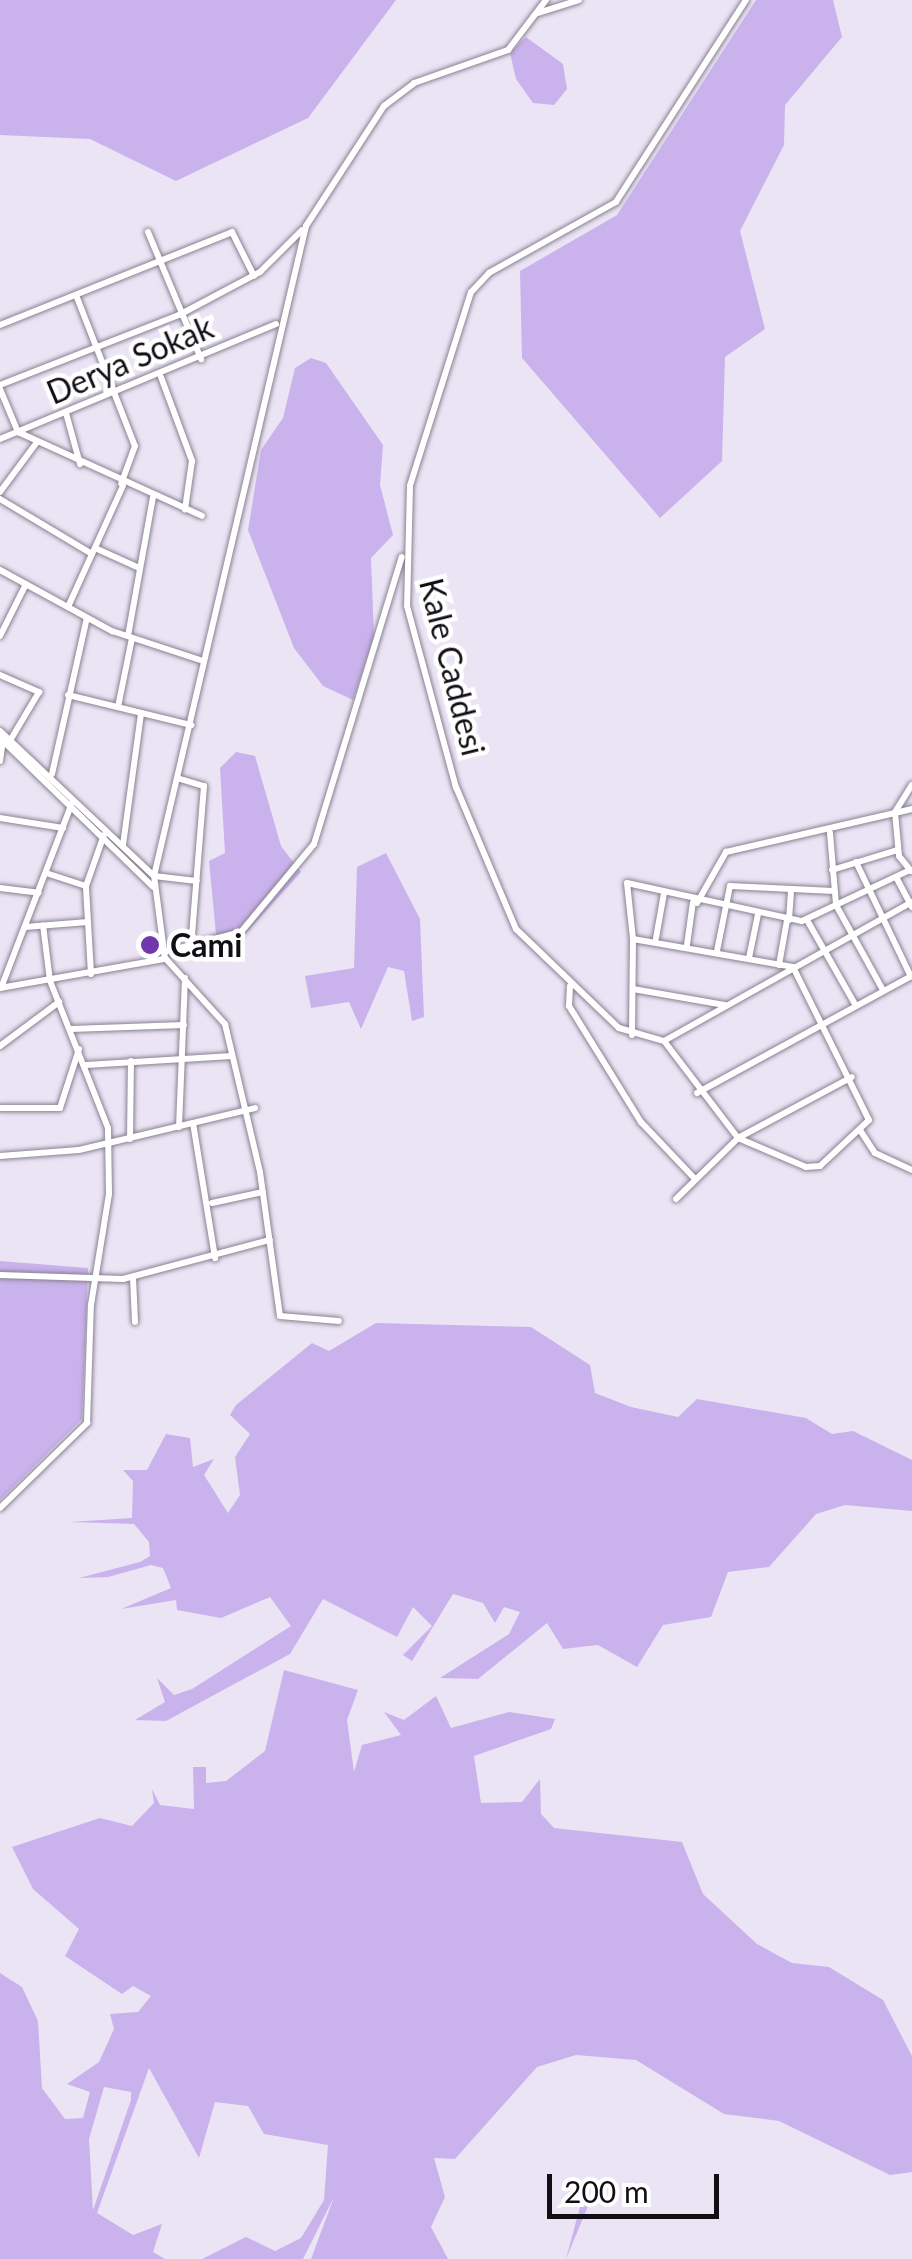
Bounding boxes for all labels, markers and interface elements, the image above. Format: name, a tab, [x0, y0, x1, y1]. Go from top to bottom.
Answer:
street label: Derya Sokak	[41, 308, 219, 412]
street label: Kale Caddesi	[411, 574, 493, 760]
place label: Cami	[170, 926, 242, 964]
marker: Cami	[139, 934, 161, 956]
scale bar	[552, 2154, 724, 2216]
text: 200 m	[564, 2173, 649, 2209]

